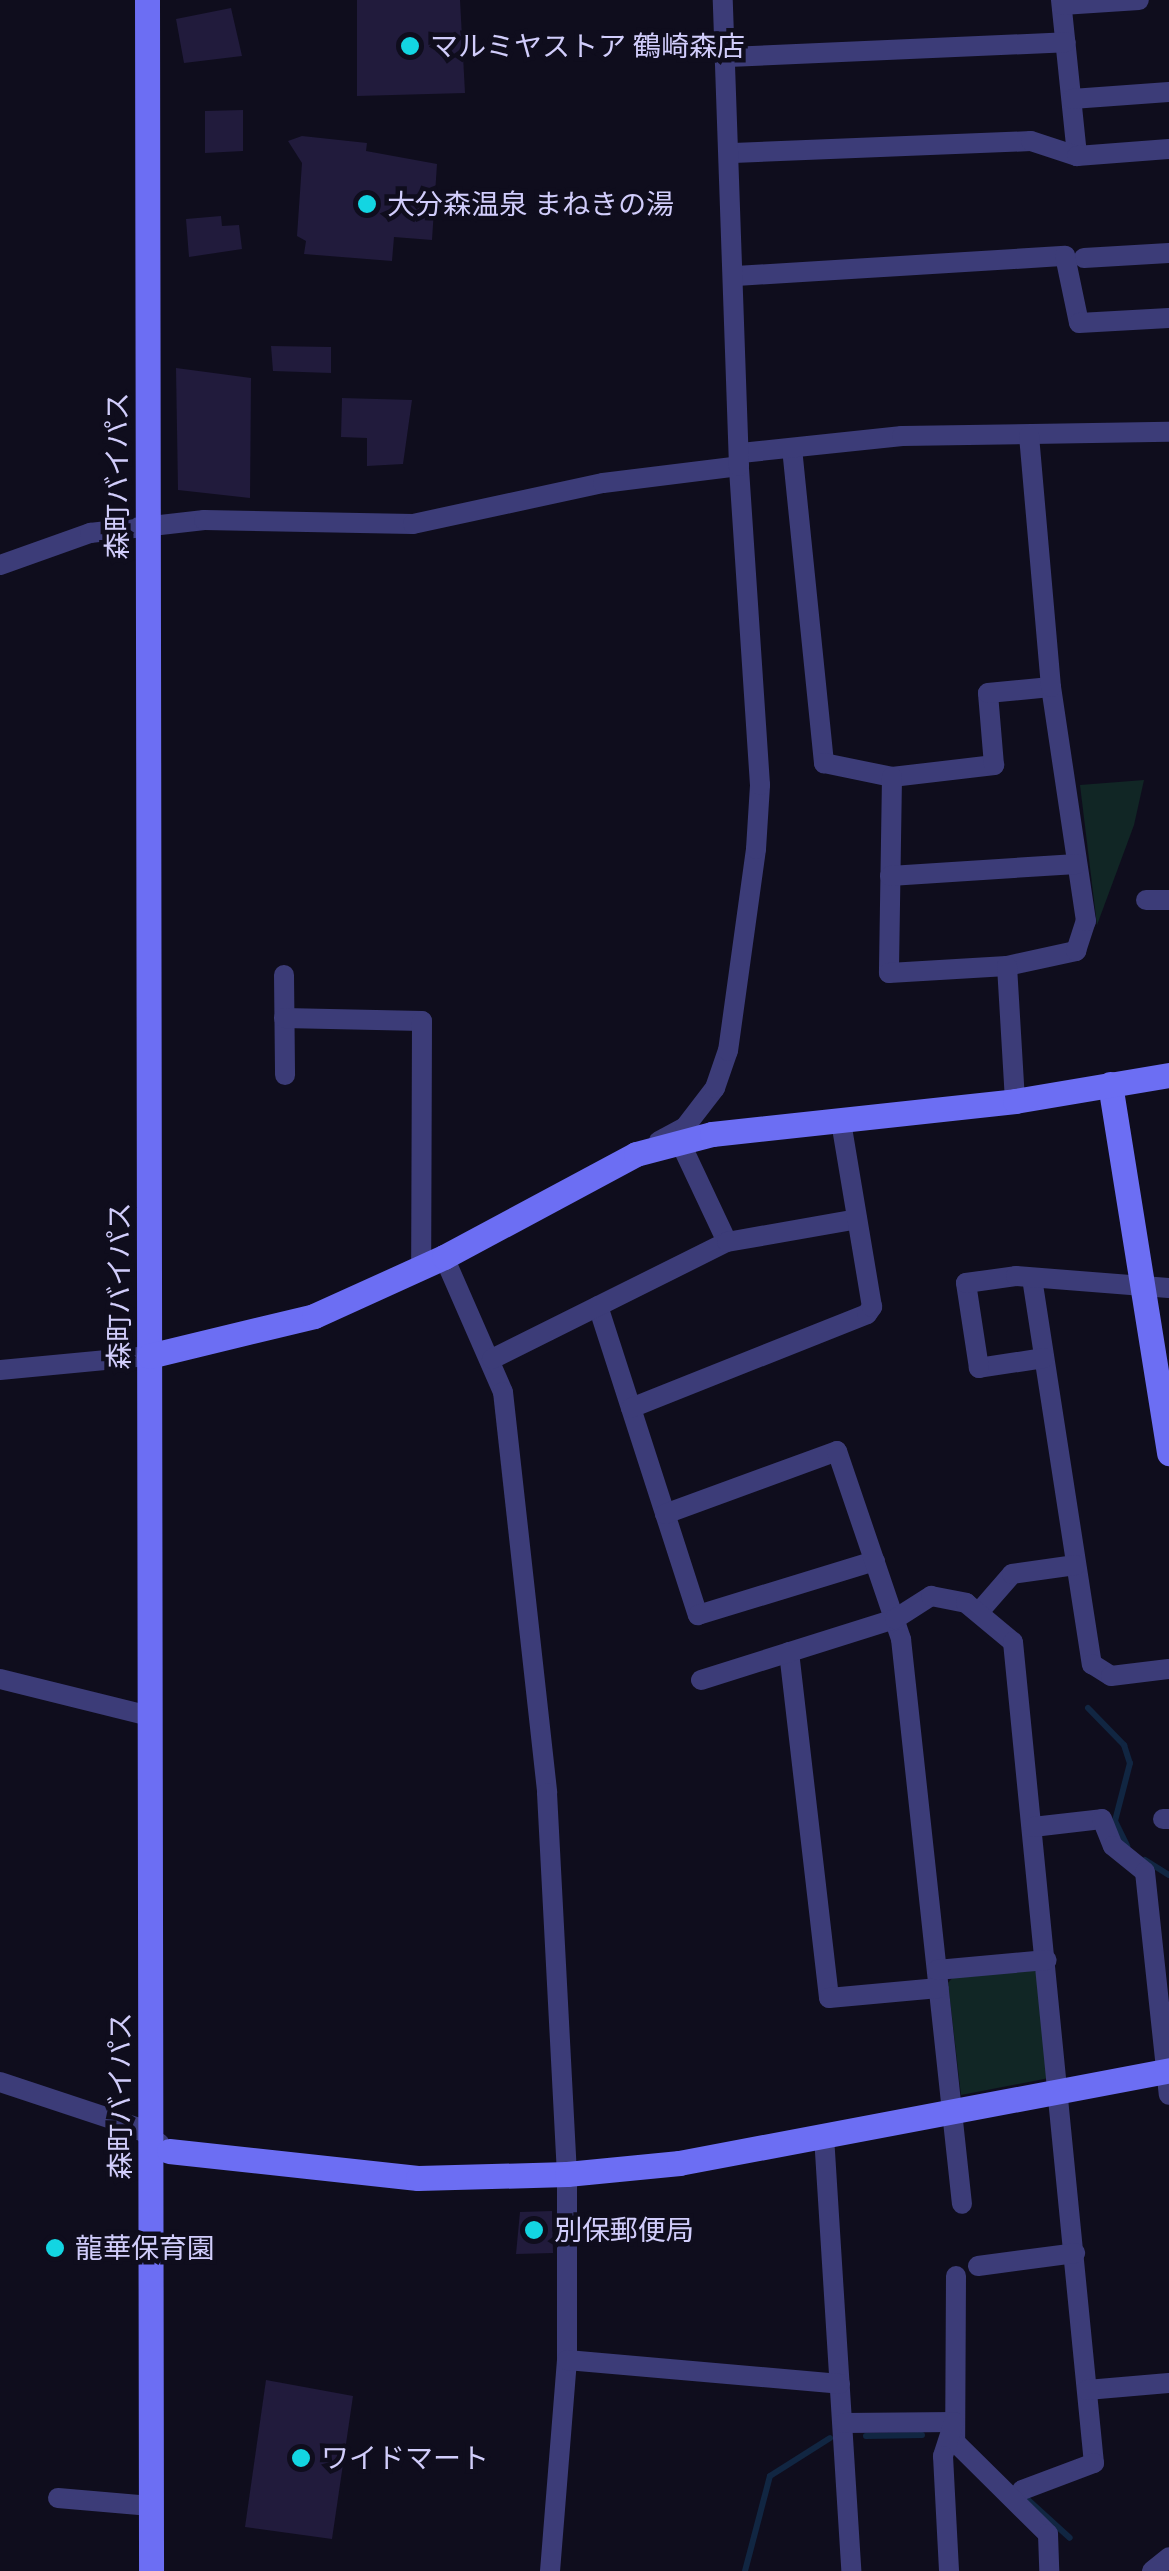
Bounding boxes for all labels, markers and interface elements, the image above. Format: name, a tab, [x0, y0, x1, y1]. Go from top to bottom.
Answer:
place label: マルミヤストア 鶴崎森店	[430, 29, 745, 63]
marker: マルミヤストア 鶴崎森店	[399, 35, 421, 57]
place label: 大分森温泉 まねきの湯	[387, 187, 674, 221]
marker: 大分森温泉 まねきの湯	[356, 193, 378, 215]
street label: 森町バイパス	[100, 392, 134, 560]
street label: 森町バイパス	[102, 1202, 136, 1370]
street label: 森町バイパス	[103, 2012, 137, 2180]
place label: 別保郵便局	[554, 2213, 694, 2247]
marker: 別保郵便局	[523, 2219, 545, 2241]
place label: 龍華保育園	[75, 2231, 215, 2265]
marker: 龍華保育園	[44, 2237, 66, 2259]
place label: ワイドマート	[321, 2441, 489, 2475]
marker: ワイドマート	[290, 2447, 312, 2469]

